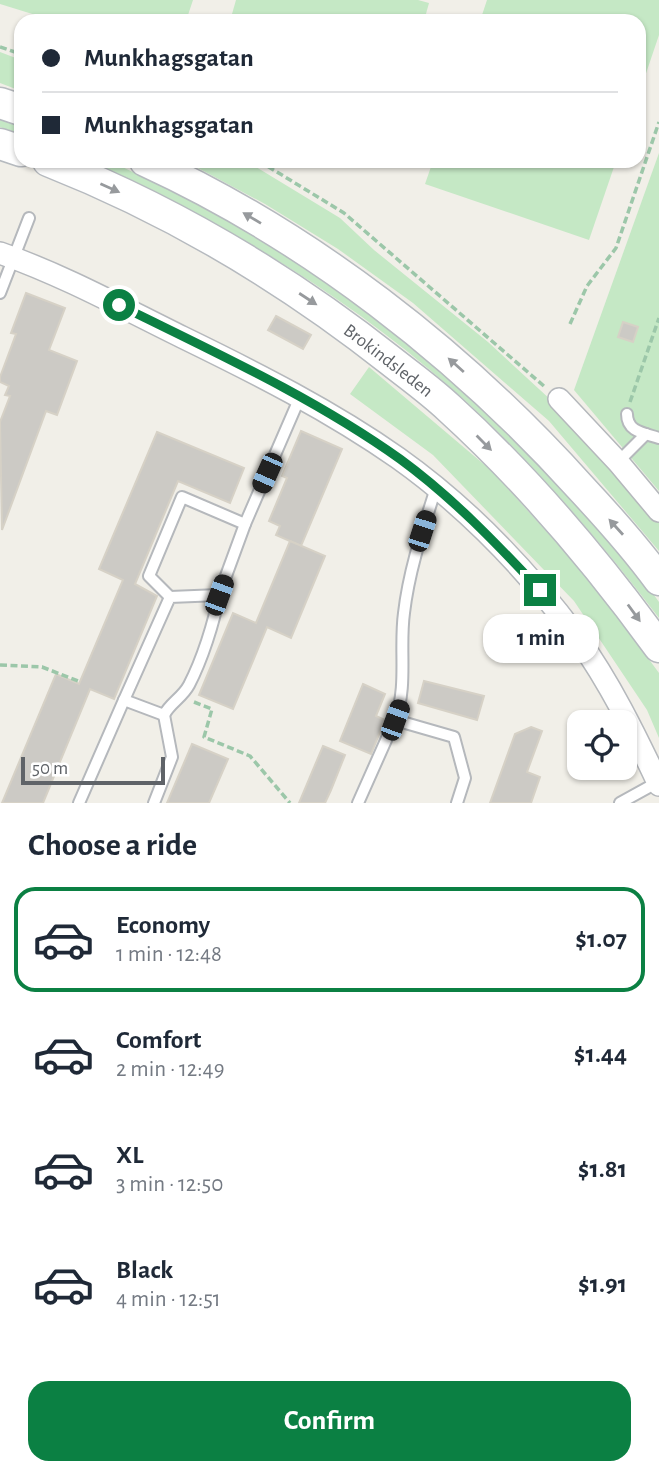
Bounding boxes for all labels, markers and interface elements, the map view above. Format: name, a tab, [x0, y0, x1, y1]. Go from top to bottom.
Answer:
text: Munkhagsgatan	[84, 45, 254, 71]
text: Munkhagsgatan	[84, 112, 254, 138]
one-way arrow	[100, 183, 121, 194]
one-way arrow	[243, 212, 262, 224]
route start	[103, 289, 135, 321]
one-way arrow	[299, 292, 318, 305]
street label: Brokindsleden	[340, 321, 436, 401]
one-way arrow	[448, 358, 465, 373]
one-way arrow	[476, 435, 492, 451]
car	[249, 450, 286, 496]
car	[406, 508, 439, 554]
one-way arrow	[608, 518, 624, 536]
car	[202, 572, 237, 618]
route end	[524, 574, 556, 606]
one-way arrow	[627, 604, 641, 622]
callout: 1 min	[482, 614, 598, 664]
text: 1 min	[517, 627, 565, 650]
car	[378, 697, 413, 743]
map controls	[567, 710, 637, 780]
button: locate	[567, 710, 637, 780]
scale bar	[21, 754, 164, 786]
text: 50 m	[32, 759, 68, 778]
text: Choose a ride	[28, 829, 197, 861]
icon: car	[32, 908, 95, 971]
text: Economy	[116, 912, 210, 938]
text: $1.07	[575, 926, 627, 952]
text: 1 min · 12:48	[116, 943, 222, 966]
icon: car	[32, 1023, 95, 1086]
text: Comfort	[116, 1027, 201, 1053]
text: $1.44	[574, 1041, 627, 1067]
text: 2 min · 12:49	[116, 1058, 224, 1081]
icon: car	[32, 1138, 95, 1201]
text: XL	[116, 1142, 143, 1168]
text: $1.81	[578, 1156, 627, 1182]
text: 3 min · 12:50	[116, 1173, 223, 1196]
icon: car	[32, 1253, 95, 1316]
text: Black	[116, 1257, 173, 1283]
text: $1.91	[578, 1271, 627, 1297]
text: 4 min · 12:51	[116, 1288, 221, 1311]
button: Confirm	[28, 1381, 631, 1461]

